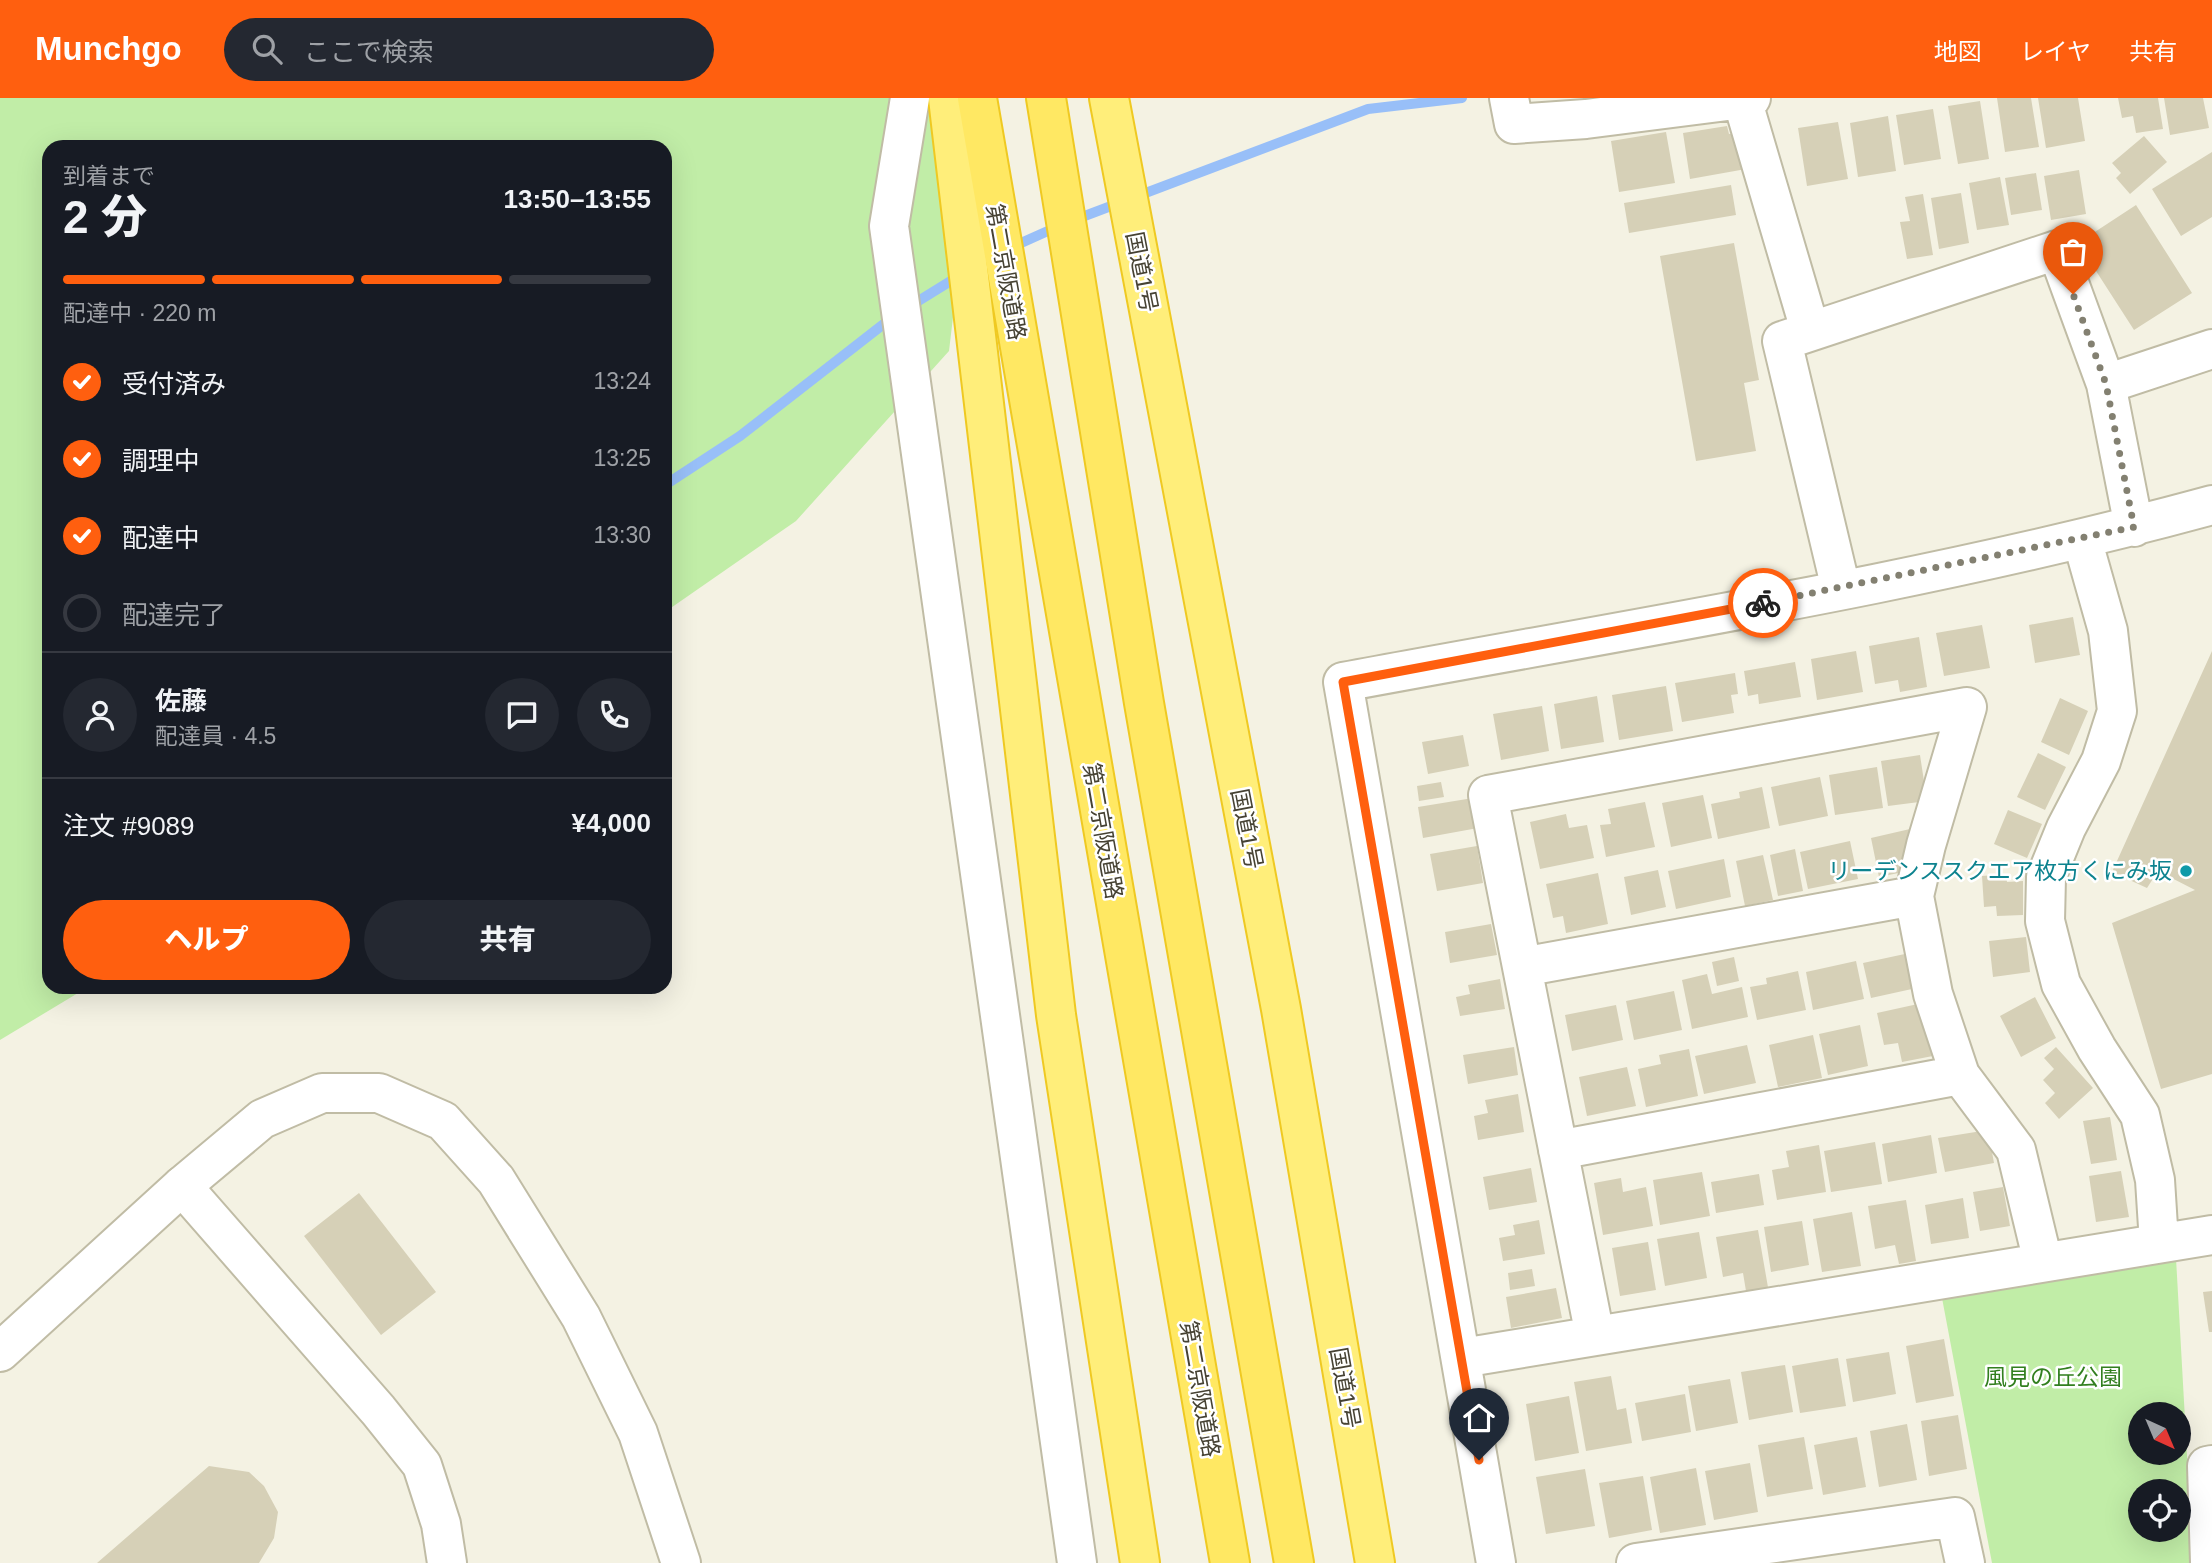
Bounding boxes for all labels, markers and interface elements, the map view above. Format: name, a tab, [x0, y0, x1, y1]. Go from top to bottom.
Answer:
search box	[224, 18, 714, 81]
text: Munchgo	[35, 30, 182, 67]
icon: search	[248, 30, 286, 68]
text: ここで検索	[304, 37, 434, 67]
text: 地図	[1934, 38, 1982, 65]
text: レイヤ	[2020, 38, 2091, 65]
text: 共有	[2129, 38, 2177, 65]
text: 到着まで	[63, 163, 155, 189]
text: 13:50–13:55	[504, 184, 651, 214]
text: 2 分	[63, 191, 147, 243]
street label: 第二京阪道路	[981, 202, 1031, 342]
pin	[2043, 222, 2103, 294]
street label: 国道1号	[1121, 229, 1163, 315]
icon: bag	[2054, 233, 2092, 271]
text: 配達中 · 220 m	[63, 300, 216, 326]
icon: check	[63, 363, 101, 401]
text: 13:24	[593, 368, 651, 394]
text: 受付済み	[122, 369, 226, 399]
icon: check	[63, 440, 101, 478]
text: 13:25	[593, 445, 651, 471]
text: 調理中	[122, 446, 200, 476]
icon: check	[63, 517, 101, 555]
text: 13:30	[593, 522, 651, 548]
text: 配達中	[122, 523, 200, 553]
courier	[1728, 568, 1798, 638]
icon: bike	[1744, 584, 1782, 622]
text: 配達完了	[122, 600, 226, 630]
button: person	[63, 678, 137, 752]
button: chat	[485, 678, 559, 752]
button: phone	[577, 678, 651, 752]
text: 佐藤	[155, 686, 207, 716]
text: 配達員 · 4.5	[155, 723, 276, 749]
street label: 第二京阪道路	[1078, 761, 1128, 901]
street label: 国道1号	[1226, 786, 1268, 872]
text: ¥4,000	[571, 808, 651, 838]
text: 注文 #9089	[63, 811, 195, 841]
place label: リーデンススクエア枚方くにみ坂	[1827, 858, 2172, 884]
marker: リーデンススクエア枚方くにみ坂	[2178, 863, 2194, 879]
button: ヘルプ	[63, 900, 350, 980]
button: 共有	[364, 900, 651, 980]
street label: 第二京阪道路	[1175, 1319, 1225, 1459]
street label: 国道1号	[1325, 1345, 1365, 1431]
park label: 風見の丘公園	[1984, 1364, 2122, 1390]
pin	[1449, 1388, 1509, 1460]
icon: home	[1460, 1399, 1498, 1437]
north arrow	[2128, 1402, 2191, 1465]
map controls	[2128, 1402, 2191, 1542]
button: locate	[2128, 1479, 2191, 1542]

